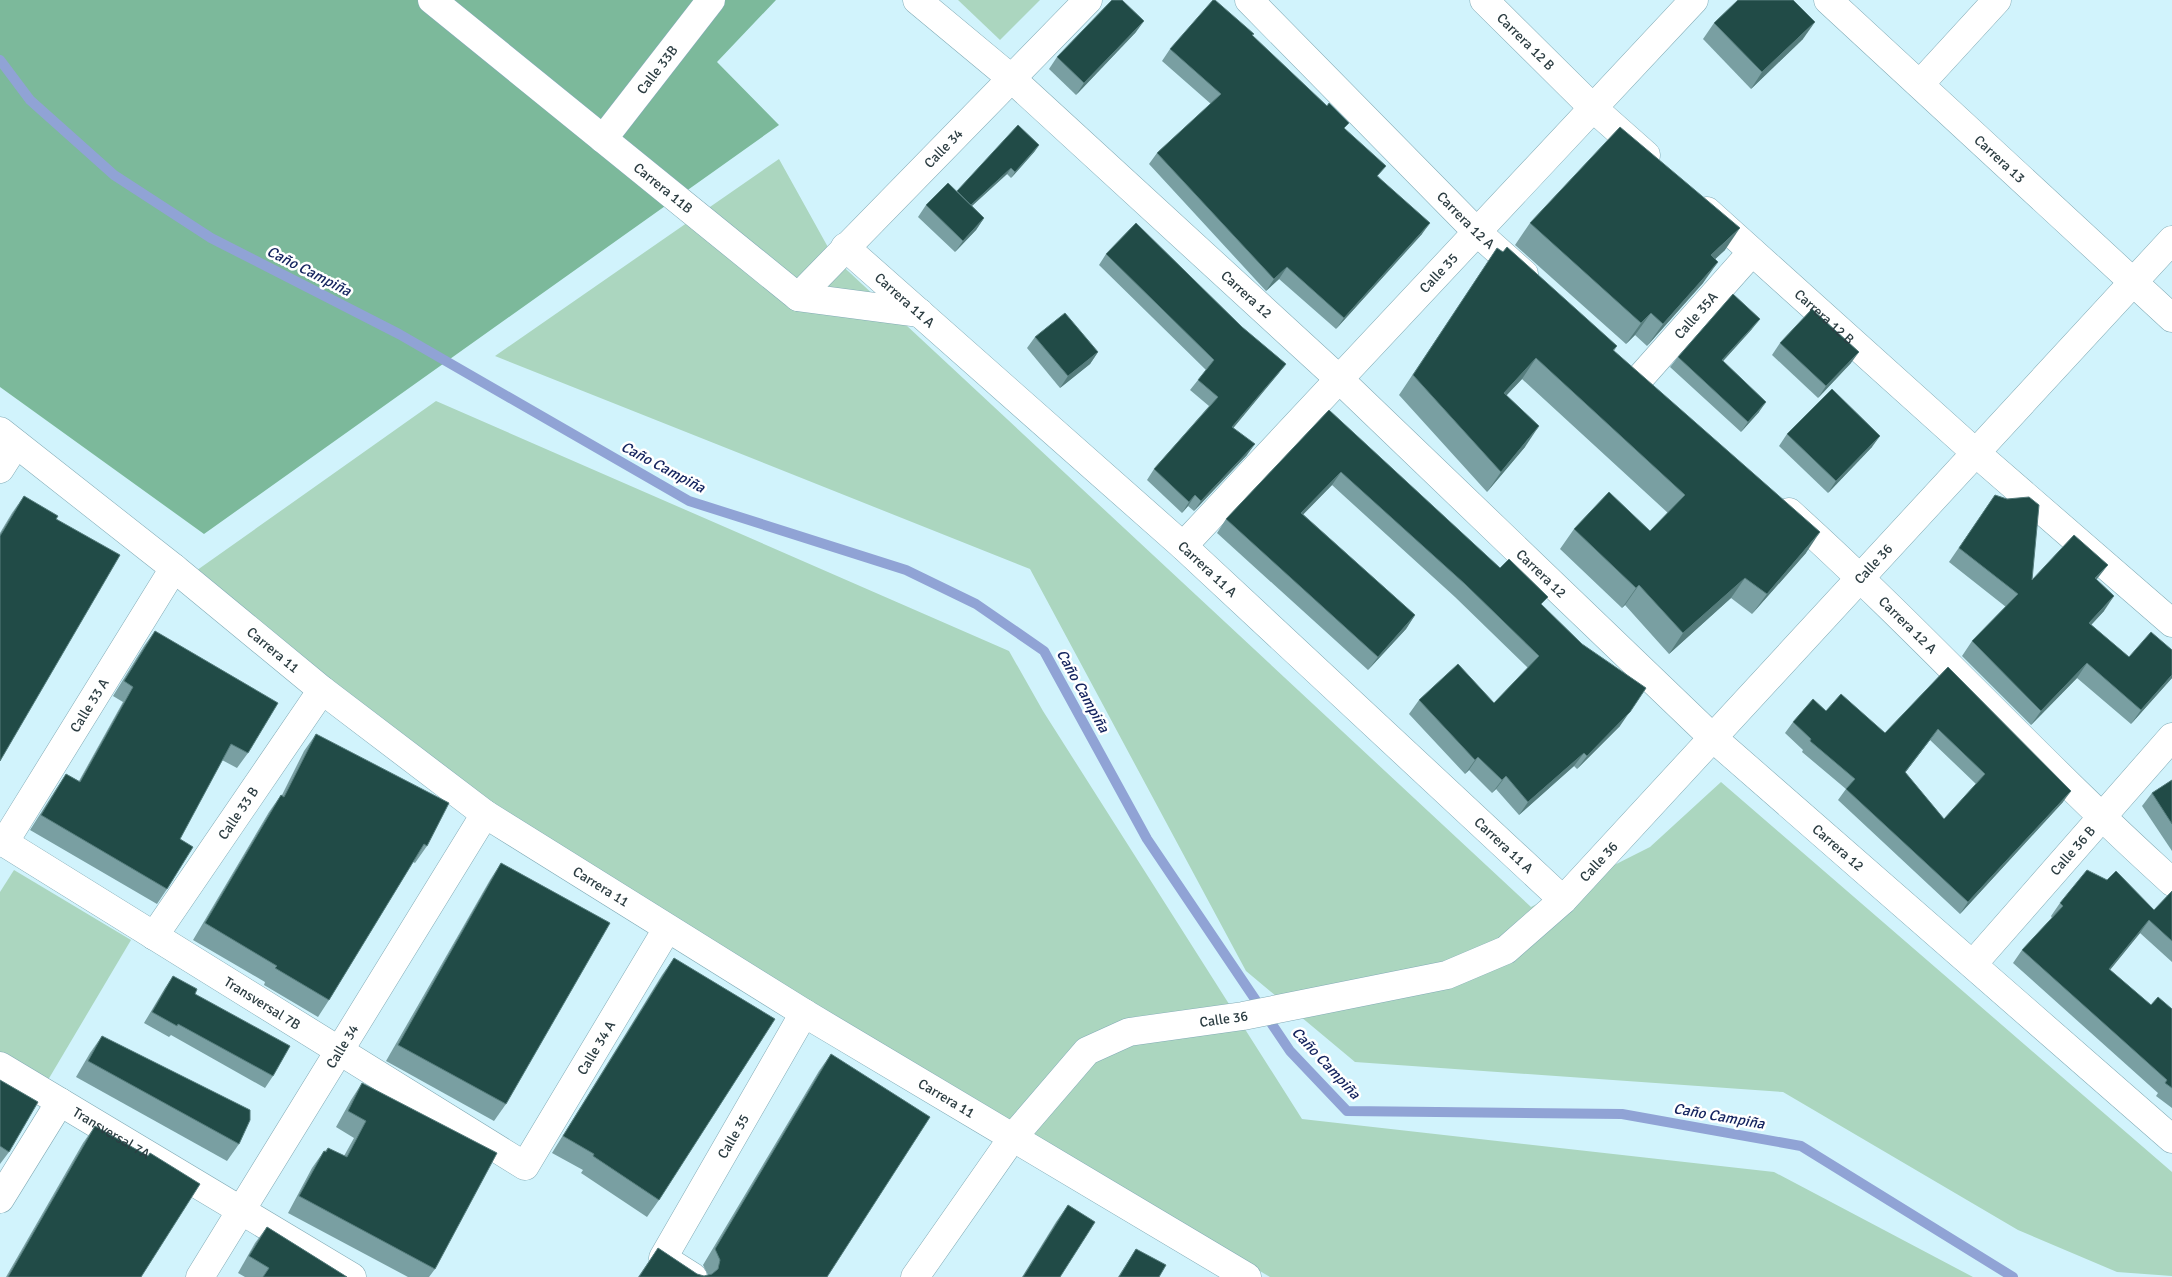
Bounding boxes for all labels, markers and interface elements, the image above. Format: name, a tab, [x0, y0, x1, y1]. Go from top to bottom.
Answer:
street label: Carrera 12 B	[1493, 10, 1558, 74]
street label: Calle 33B	[633, 42, 682, 98]
street label: Calle 34	[921, 125, 967, 172]
street label: Carrera 13	[1971, 132, 2028, 187]
street label: Carrera 11B	[630, 159, 696, 217]
street label: Carrera 12 A	[1433, 188, 1498, 253]
water label: Caño Campiña	[264, 242, 354, 300]
street label: Calle 35	[1416, 250, 1462, 297]
street label: Carrera 12	[1217, 267, 1275, 322]
street label: Carrera 11 A	[871, 269, 938, 332]
street label: Carrera 12 B	[1791, 286, 1858, 348]
street label: Calle 35A	[1671, 288, 1722, 343]
water label: Caño Campiña	[618, 437, 708, 497]
street label: Carrera 11 A	[1174, 538, 1241, 601]
street label: Calle 36	[1851, 540, 1896, 588]
street label: Carrera 12	[1513, 546, 1570, 602]
street label: Carrera 12 A	[1875, 593, 1940, 658]
street label: Carrera 11	[243, 624, 303, 677]
water label: Caño Campiña	[1053, 646, 1113, 736]
street label: Calle 33 A	[67, 675, 113, 736]
street label: Calle 33 B	[214, 784, 262, 843]
street label: Carrera 11 A	[1471, 814, 1537, 877]
street label: Carrera 12	[1809, 821, 1867, 875]
street label: Calle 36 B	[2047, 823, 2099, 879]
street label: Calle 36	[1576, 838, 1622, 885]
street label: Carrera 11	[570, 863, 632, 911]
street label: Transversal 7B	[221, 973, 304, 1034]
street label: Calle 36	[1198, 1007, 1249, 1031]
street label: Calle 34 A	[574, 1017, 619, 1078]
street label: Calle 34	[322, 1021, 363, 1072]
water label: Caño Campiña	[1288, 1023, 1364, 1103]
street label: Carrera 11	[915, 1075, 978, 1122]
water label: Caño Campiña	[1672, 1099, 1766, 1133]
street label: Transversal 7A	[70, 1104, 153, 1163]
street label: Calle 35	[714, 1111, 753, 1162]

